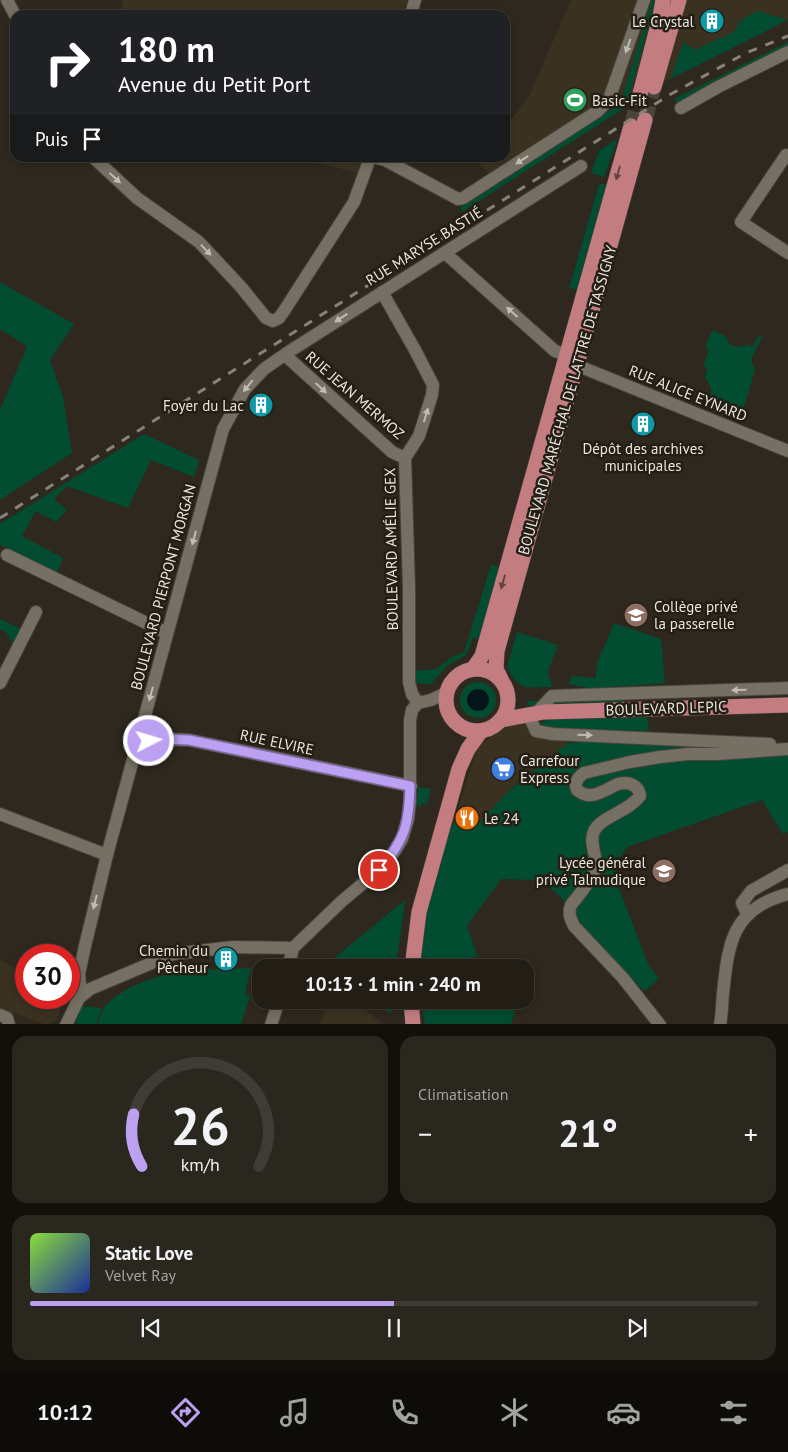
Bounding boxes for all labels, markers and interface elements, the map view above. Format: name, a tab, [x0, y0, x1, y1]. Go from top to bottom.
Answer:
building icon: Le Crystal	[699, 8, 725, 34]
place label: Le Crystal	[632, 12, 695, 31]
text: 180 m	[118, 26, 215, 72]
icon: right	[35, 30, 100, 95]
one-way arrow	[624, 39, 632, 54]
text: Avenue du Petit Port	[118, 70, 310, 98]
sports icon: Basic-Fit	[562, 87, 588, 113]
place label: Basic-Fit	[592, 91, 647, 110]
icon: arrive	[78, 125, 106, 153]
text: Puis	[35, 127, 68, 151]
one-way arrow	[515, 155, 529, 164]
one-way arrow	[613, 165, 621, 180]
one-way arrow	[109, 172, 121, 184]
street label: RUE MARYSE BASTIÉ	[362, 202, 486, 290]
one-way arrow	[200, 243, 212, 255]
street label: BOULEVARD MARÉCHAL DE LATTRE DE TASSIGNY	[514, 243, 621, 557]
one-way arrow	[506, 306, 518, 318]
one-way arrow	[335, 314, 348, 323]
street label: RUE JEAN MERMOZ	[302, 347, 408, 443]
street label: RUE ALICE EYNARD	[626, 361, 750, 425]
one-way arrow	[243, 379, 254, 392]
one-way arrow	[314, 382, 326, 394]
building icon: Foyer du Lac	[248, 392, 274, 418]
place label: Foyer du Lac	[163, 396, 244, 415]
one-way arrow	[423, 407, 430, 422]
building icon: Dépôt des archives municipales	[630, 411, 656, 437]
place label: Dépôt des archives municipales	[582, 439, 704, 475]
street label: BOULEVARD AMÉLIE GEX	[380, 467, 402, 631]
street label: BOULEVARD PIERPONT MORGAN	[126, 482, 200, 692]
one-way arrow	[189, 530, 197, 545]
one-way arrow	[499, 574, 507, 589]
place label: Collège privé la passerelle	[654, 597, 738, 633]
school or university icon: Collège privé la passerelle	[623, 602, 649, 628]
one-way arrow	[731, 686, 747, 694]
one-way arrow	[147, 687, 155, 702]
street label: BOULEVARD LEPIC	[605, 696, 727, 720]
position arrow	[122, 714, 174, 766]
street label: RUE ELVIRE	[238, 725, 316, 759]
one-way arrow	[577, 732, 593, 740]
place label: Carrefour Express	[520, 751, 579, 787]
supermarket icon: Carrefour Express	[490, 756, 516, 782]
restaurant icon: Le 24	[454, 805, 480, 831]
place label: Le 24	[484, 809, 519, 828]
pin	[358, 849, 400, 891]
place label: Lycée général privé Talmudique	[536, 853, 647, 889]
icon: arrive	[365, 856, 393, 884]
school or university icon: Lycée général privé Talmudique	[651, 858, 677, 884]
one-way arrow	[91, 895, 99, 910]
place label: Chemin du Pêcheur	[139, 941, 208, 977]
speed limit sign: 30	[15, 944, 80, 1009]
building icon: Chemin du Pêcheur	[213, 946, 239, 972]
text: 10:13 · 1 min · 240 m	[305, 972, 481, 996]
text: Climatisation	[418, 1084, 508, 1104]
text: 26	[171, 1092, 229, 1159]
text: 21°	[558, 1108, 618, 1157]
text: −	[418, 1115, 432, 1152]
text: +	[744, 1115, 758, 1152]
text: km/h	[180, 1153, 220, 1176]
text: Static Love	[105, 1241, 193, 1265]
text: Velvet Ray	[105, 1265, 176, 1285]
icon: previous	[137, 1314, 165, 1342]
icon: pause	[380, 1314, 408, 1342]
icon: next	[623, 1314, 651, 1342]
icon: directions	[168, 1395, 203, 1430]
icon: music	[277, 1395, 312, 1430]
icon: phone	[387, 1395, 422, 1430]
icon: climate	[497, 1395, 532, 1430]
icon: car	[606, 1395, 641, 1430]
icon: filters	[716, 1395, 751, 1430]
text: 10:12	[37, 1398, 93, 1426]

